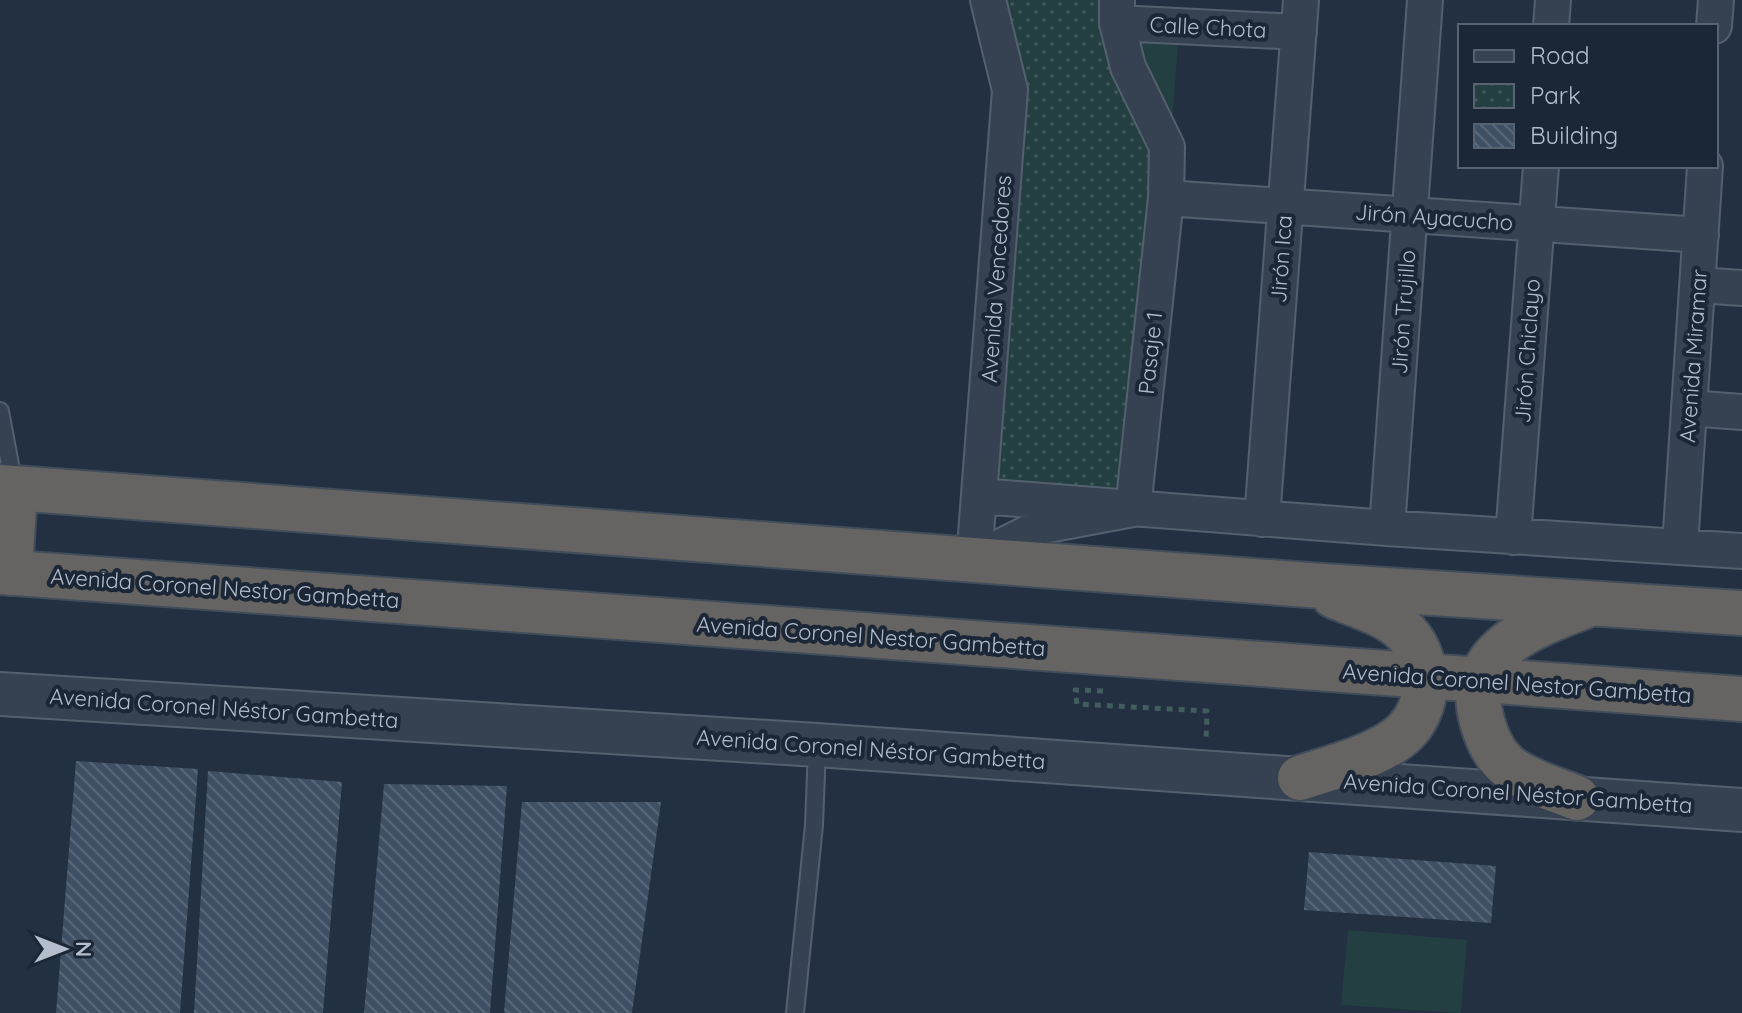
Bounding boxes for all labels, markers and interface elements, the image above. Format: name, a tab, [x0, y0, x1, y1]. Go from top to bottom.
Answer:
street label: Calle Chota	[1149, 10, 1267, 44]
legend	[1458, 24, 1718, 168]
text: Road	[1530, 40, 1590, 70]
text: Park	[1530, 80, 1581, 110]
text: Building	[1530, 120, 1618, 150]
street label: Avenida Vencedores	[975, 174, 1017, 384]
street label: Jirón Ayacucho	[1354, 198, 1514, 236]
street label: Jirón Ica	[1264, 214, 1298, 304]
street label: Jirón Trujillo	[1385, 249, 1421, 375]
street label: Avenida Miramar	[1673, 268, 1713, 444]
street label: Jirón Chiclayo	[1508, 278, 1546, 424]
street label: Pasaje 1	[1132, 310, 1168, 396]
street label: Avenida Coronel Nestor Gambetta	[50, 562, 400, 614]
street label: Avenida Coronel Nestor Gambetta	[696, 610, 1046, 662]
street label: Avenida Coronel Nestor Gambetta	[1342, 657, 1692, 709]
street label: Avenida Coronel Néstor Gambetta	[49, 682, 399, 734]
street label: Avenida Coronel Néstor Gambetta	[696, 723, 1046, 775]
street label: Avenida Coronel Néstor Gambetta	[1343, 767, 1693, 819]
north arrow	[24, 909, 104, 989]
text: N	[70, 941, 98, 957]

